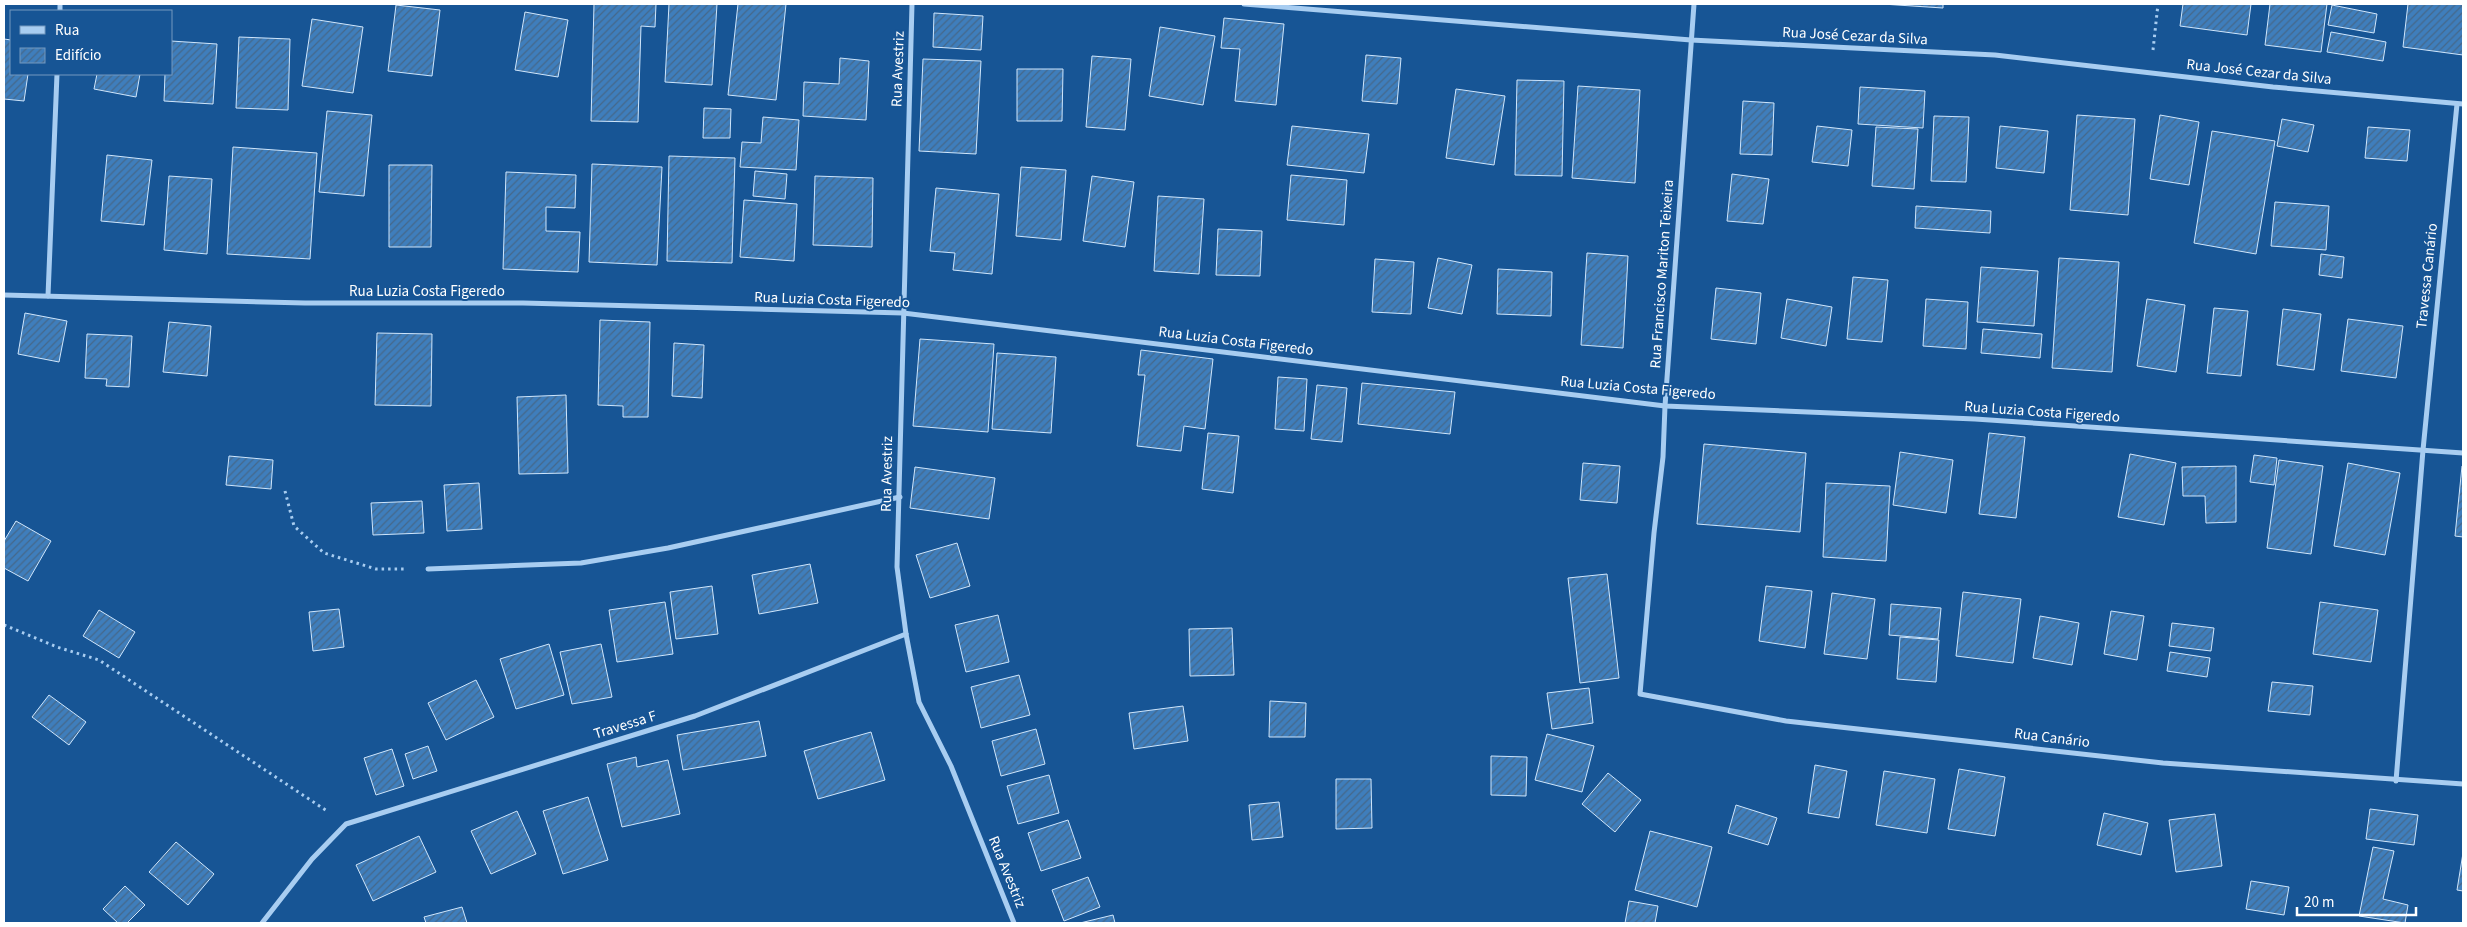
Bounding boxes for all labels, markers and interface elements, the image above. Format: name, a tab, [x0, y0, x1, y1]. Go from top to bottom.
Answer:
legend	[10, 10, 172, 75]
text: Rua	[55, 20, 79, 41]
street label: Rua José Cezar da Silva	[1782, 22, 1928, 50]
street label: Rua Avestriz	[886, 31, 910, 107]
text: Edifício	[55, 45, 102, 66]
street label: Rua José Cezar da Silva	[2185, 54, 2333, 90]
street label: Rua Francisco Mariton Teixeira	[1645, 179, 1679, 369]
street label: Travessa Canário	[2411, 222, 2443, 330]
street label: Rua Luzia Costa Figeredo	[349, 281, 505, 302]
street label: Rua Luzia Costa Figeredo	[754, 287, 910, 313]
street label: Rua Luzia Costa Figeredo	[1157, 321, 1315, 361]
street label: Rua Luzia Costa Figeredo	[1559, 371, 1717, 405]
street label: Rua Luzia Costa Figeredo	[1963, 396, 2121, 428]
street label: Rua Avestriz	[876, 436, 898, 512]
street label: Travessa F	[591, 705, 660, 744]
street label: Rua Canário	[2013, 723, 2091, 753]
street label: Rua Avestriz	[983, 833, 1031, 911]
scale bar	[2297, 884, 2416, 916]
text: 20 m	[2304, 892, 2334, 913]

